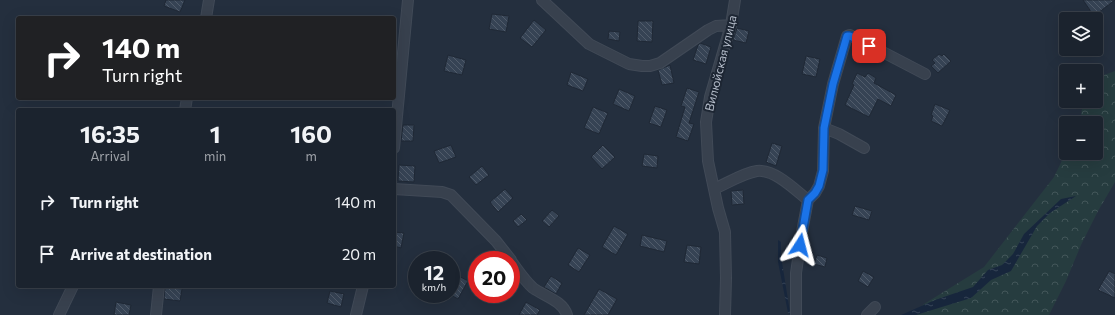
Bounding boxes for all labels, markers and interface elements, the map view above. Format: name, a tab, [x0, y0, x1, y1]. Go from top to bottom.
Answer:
map controls	[1059, 12, 1103, 160]
button: layers	[1059, 12, 1103, 56]
street label: Вилюйская улица	[701, 14, 739, 112]
pin	[852, 29, 886, 63]
text: 140 m	[102, 30, 180, 64]
icon: right	[36, 32, 88, 84]
icon: arrive	[858, 35, 880, 57]
text: Turn right	[102, 64, 182, 86]
button: +	[1059, 64, 1103, 108]
button: −	[1059, 116, 1103, 160]
text: 16:35	[80, 119, 140, 148]
text: 1	[210, 119, 221, 148]
text: 160	[290, 119, 332, 148]
text: Arrival	[90, 148, 130, 164]
text: min	[204, 148, 226, 164]
text: m	[305, 148, 317, 164]
icon: right	[36, 191, 58, 213]
text: Turn right	[70, 193, 139, 211]
text: 140 m	[335, 193, 376, 211]
position arrow	[779, 224, 821, 266]
icon: arrive	[36, 243, 58, 265]
text: Arrive at destination	[70, 245, 212, 263]
text: 20 m	[342, 245, 376, 263]
speed limit sign: 20	[468, 251, 520, 303]
text: 12	[424, 260, 444, 284]
text: km/h	[422, 281, 446, 293]

